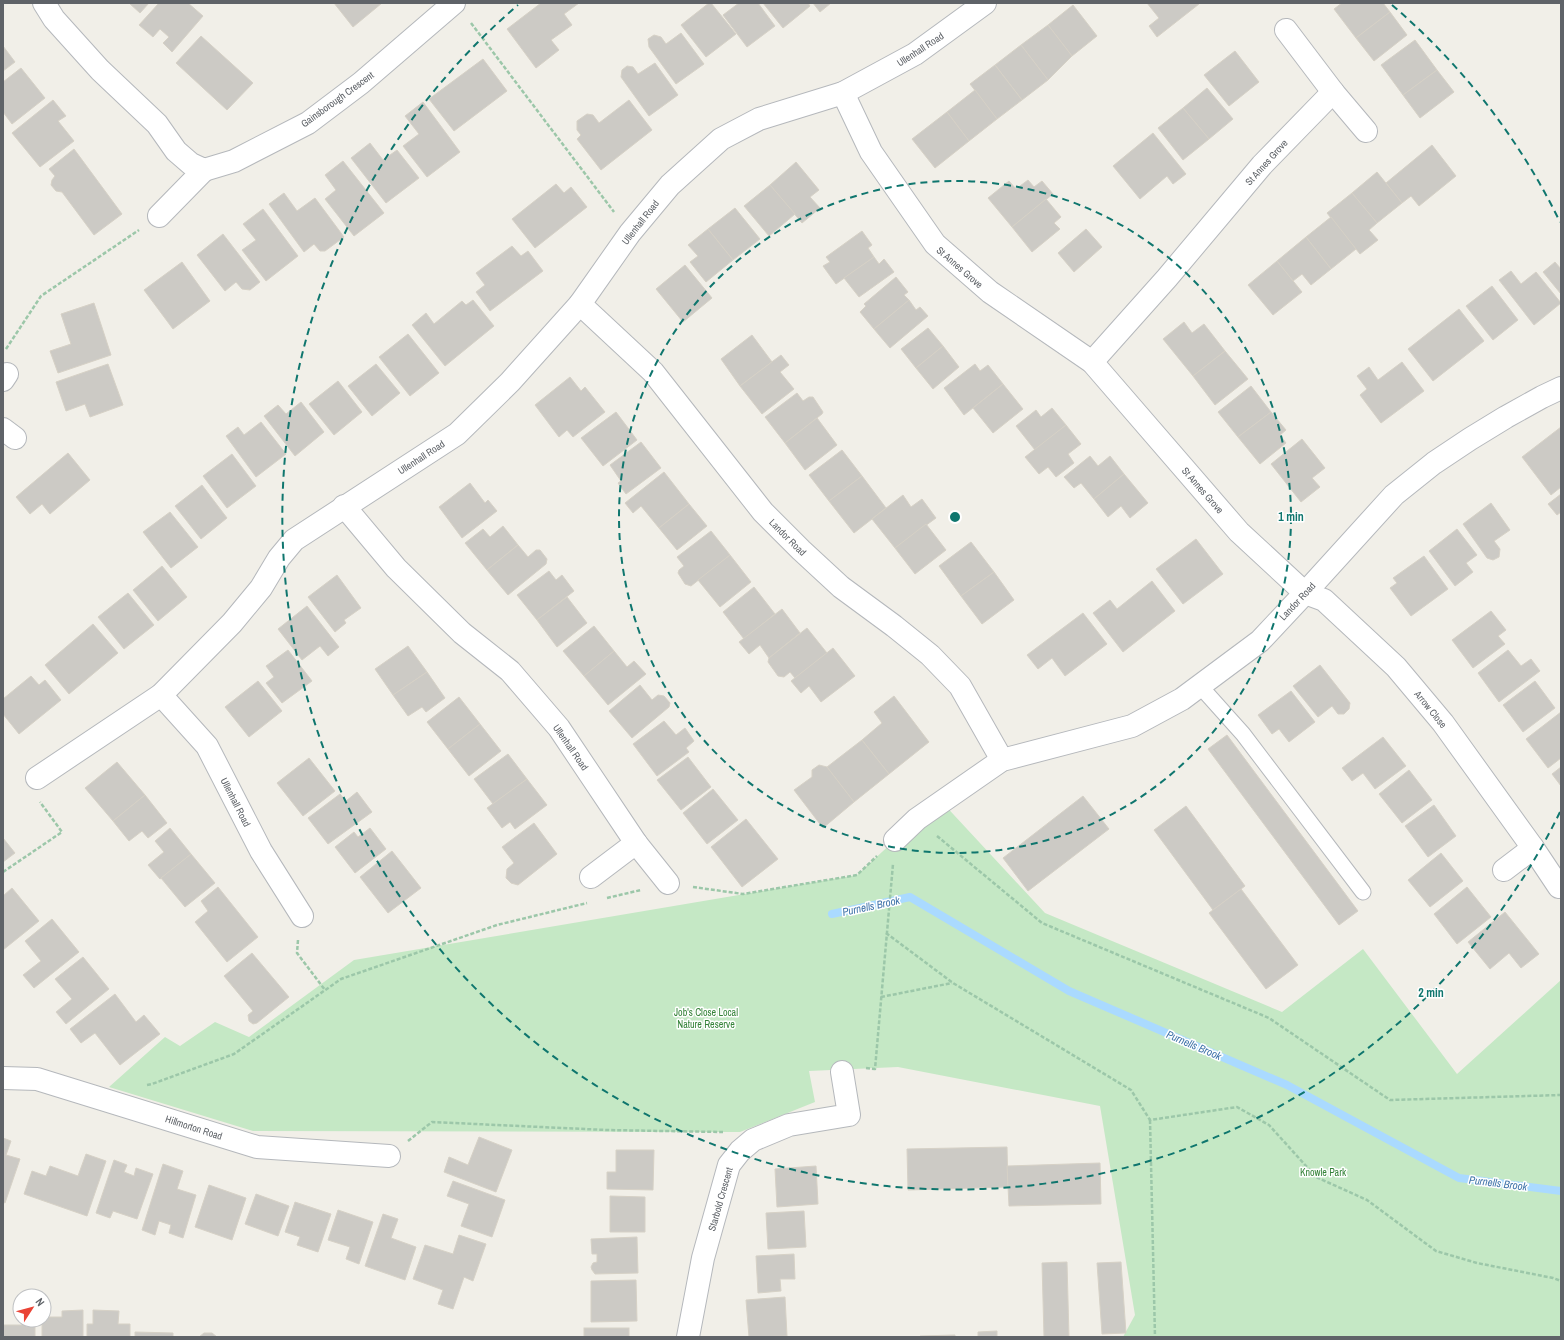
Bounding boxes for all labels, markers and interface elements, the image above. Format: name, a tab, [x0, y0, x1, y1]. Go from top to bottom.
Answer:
street label: Ullenhall Road	[894, 29, 946, 69]
street label: Gainsborough Crescent	[298, 68, 377, 130]
street label: St Annes Grove	[1242, 136, 1291, 188]
street label: Ullenhall Road	[619, 197, 662, 247]
street label: St Annes Grove	[934, 244, 986, 291]
street label: Ullenhall Road	[395, 437, 447, 477]
street label: St Annes Grove	[1179, 464, 1227, 517]
text: 1 min	[1278, 509, 1304, 525]
centre of rings	[948, 510, 962, 524]
street label: Landor Road	[766, 516, 809, 559]
street label: Landor Road	[1276, 580, 1318, 623]
street label: Arrow Close	[1411, 687, 1450, 731]
street label: Ullenhall Road	[550, 722, 591, 773]
street label: Ullenhall Road	[218, 776, 253, 829]
water label: Purnells Brook	[841, 893, 902, 919]
text: 2 min	[1418, 985, 1444, 1001]
park label: Job's Close Local Nature Reserve	[674, 1006, 738, 1031]
water label: Purnells Brook	[1164, 1027, 1224, 1063]
street label: Hillmorton Road	[164, 1112, 224, 1143]
street label: Starbold Crescent	[705, 1165, 736, 1232]
park label: Knowle Park	[1300, 1166, 1347, 1179]
water label: Purnells Brook	[1468, 1172, 1528, 1194]
north arrow	[12, 1288, 52, 1328]
text: N	[33, 1295, 48, 1309]

